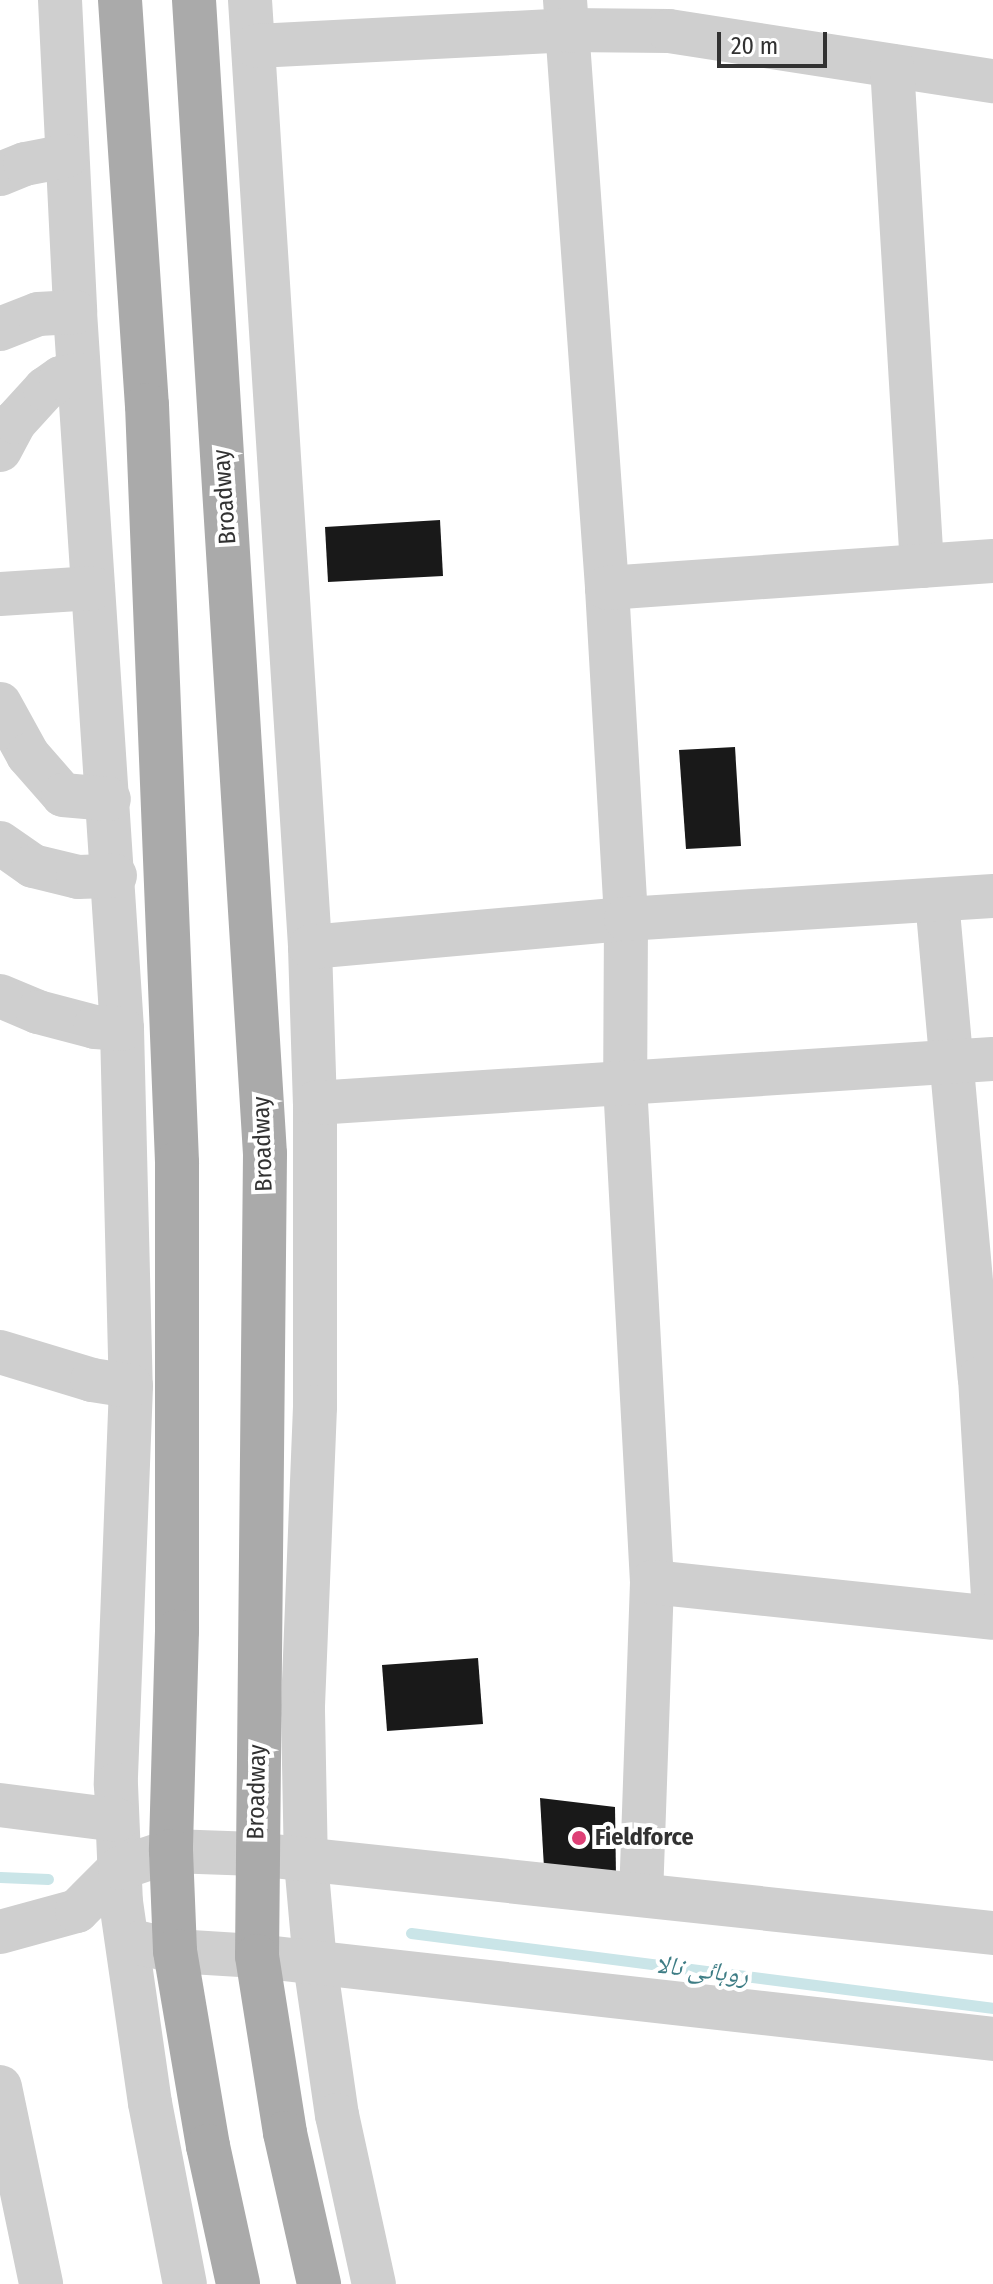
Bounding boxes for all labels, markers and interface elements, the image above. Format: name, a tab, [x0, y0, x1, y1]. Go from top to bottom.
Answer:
scale bar	[721, 16, 831, 66]
text: 20 m	[731, 32, 778, 60]
street label: Broadway	[207, 448, 243, 546]
street label: Broadway	[247, 1096, 279, 1192]
street label: Broadway	[242, 1744, 272, 1840]
place label: Fieldforce	[595, 1824, 694, 1852]
marker: Fieldforce	[570, 1829, 588, 1847]
water label: روہائی نالا	[653, 1949, 751, 1991]

